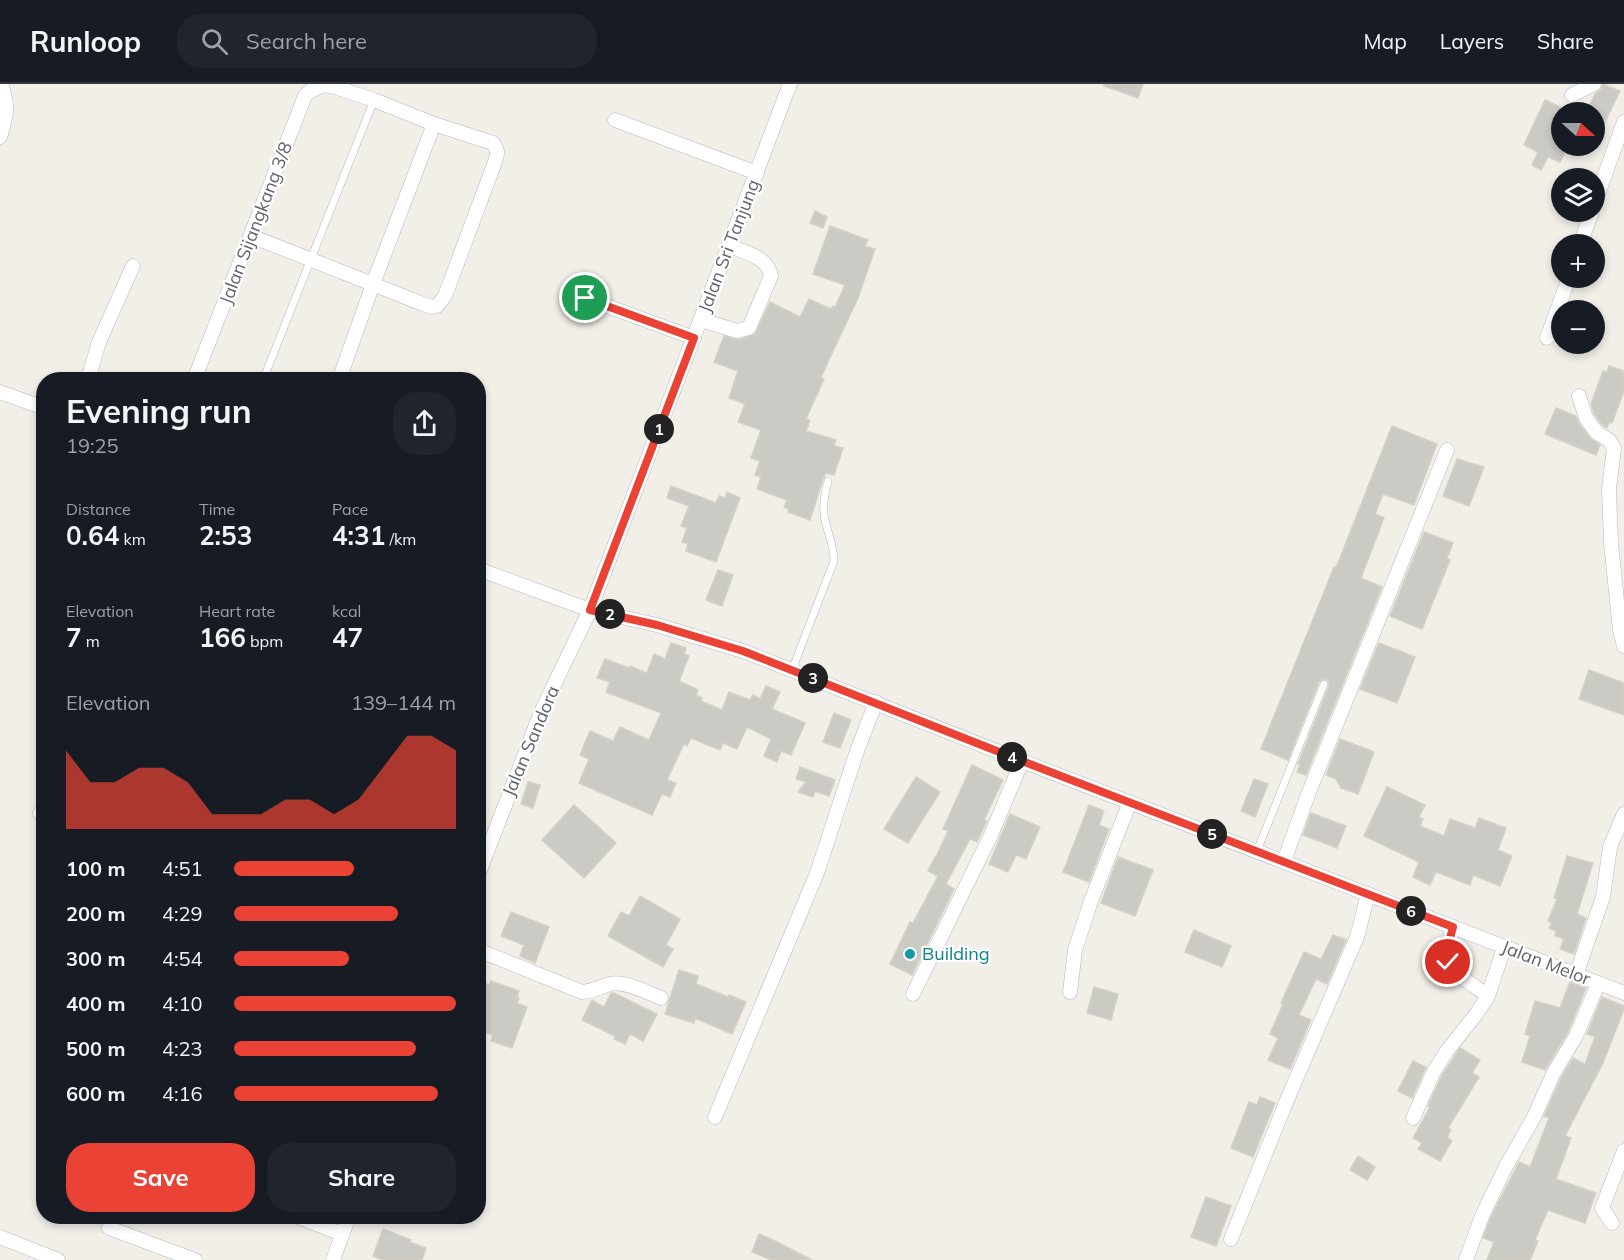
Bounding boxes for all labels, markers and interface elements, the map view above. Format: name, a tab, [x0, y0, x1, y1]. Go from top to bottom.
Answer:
search box	[177, 14, 597, 68]
text: Runloop	[30, 24, 141, 59]
icon: search	[198, 25, 231, 58]
text: Search here	[246, 27, 367, 55]
text: Map	[1364, 28, 1407, 54]
text: Layers	[1440, 28, 1504, 54]
text: Share	[1537, 28, 1594, 54]
north arrow	[1551, 102, 1605, 156]
map controls	[1551, 102, 1605, 354]
street label: Jalan Sijangkang 3/8	[214, 138, 297, 307]
button: layers	[1551, 168, 1605, 222]
street label: Jalan Sri Tanjung	[693, 176, 764, 316]
button: +	[1551, 234, 1605, 288]
pin	[559, 272, 610, 323]
icon: arrive	[568, 281, 601, 314]
button: −	[1551, 300, 1605, 354]
text: Evening run	[66, 390, 252, 431]
button: share	[393, 392, 456, 455]
pin: 1	[644, 414, 674, 444]
text: 1	[654, 419, 664, 439]
text: 19:25	[66, 433, 119, 458]
text: Distance	[66, 499, 131, 519]
text: Time	[199, 499, 235, 519]
text: Pace	[332, 499, 368, 519]
text: 0.64	[66, 519, 119, 552]
text: 2:53	[199, 519, 252, 552]
text: 4:31	[332, 519, 385, 552]
text: km	[119, 529, 146, 549]
text: /km	[385, 529, 416, 549]
pin: 2	[595, 599, 625, 629]
text: Elevation	[66, 601, 134, 621]
text: Heart rate	[199, 601, 275, 621]
text: kcal	[332, 601, 361, 621]
text: 2	[605, 604, 615, 624]
text: 7	[66, 621, 82, 654]
text: 166	[199, 621, 246, 654]
text: 47	[332, 621, 363, 654]
text: m	[82, 631, 100, 651]
text: bpm	[246, 631, 283, 651]
pin: 3	[798, 663, 828, 693]
text: 3	[808, 668, 818, 688]
street label: Jalan Sandora	[497, 682, 564, 800]
text: Elevation	[66, 690, 151, 715]
text: 139–144 m	[351, 690, 456, 715]
pin: 4	[997, 742, 1027, 772]
text: 4	[1007, 747, 1017, 767]
pin: 5	[1197, 819, 1227, 849]
text: 5	[1207, 824, 1217, 844]
text: 100 m	[66, 856, 125, 881]
text: 4:51	[162, 856, 203, 881]
pin: 6	[1396, 896, 1426, 926]
text: 200 m	[66, 901, 125, 926]
text: 4:29	[162, 901, 203, 926]
text: 6	[1406, 901, 1416, 921]
street label: Jalan Melor	[1498, 935, 1594, 990]
pin	[1422, 936, 1473, 987]
place label: Building	[922, 942, 990, 965]
icon: check	[1431, 945, 1464, 978]
text: 300 m	[66, 946, 125, 971]
text: 4:54	[162, 946, 203, 971]
marker: Building	[903, 947, 917, 961]
text: 400 m	[66, 991, 125, 1016]
text: 4:10	[162, 991, 203, 1016]
text: 500 m	[66, 1036, 125, 1061]
text: 4:23	[162, 1036, 203, 1061]
text: 600 m	[66, 1081, 125, 1106]
text: 4:16	[162, 1081, 203, 1106]
button: Save	[66, 1143, 255, 1212]
button: Share	[267, 1143, 456, 1212]

